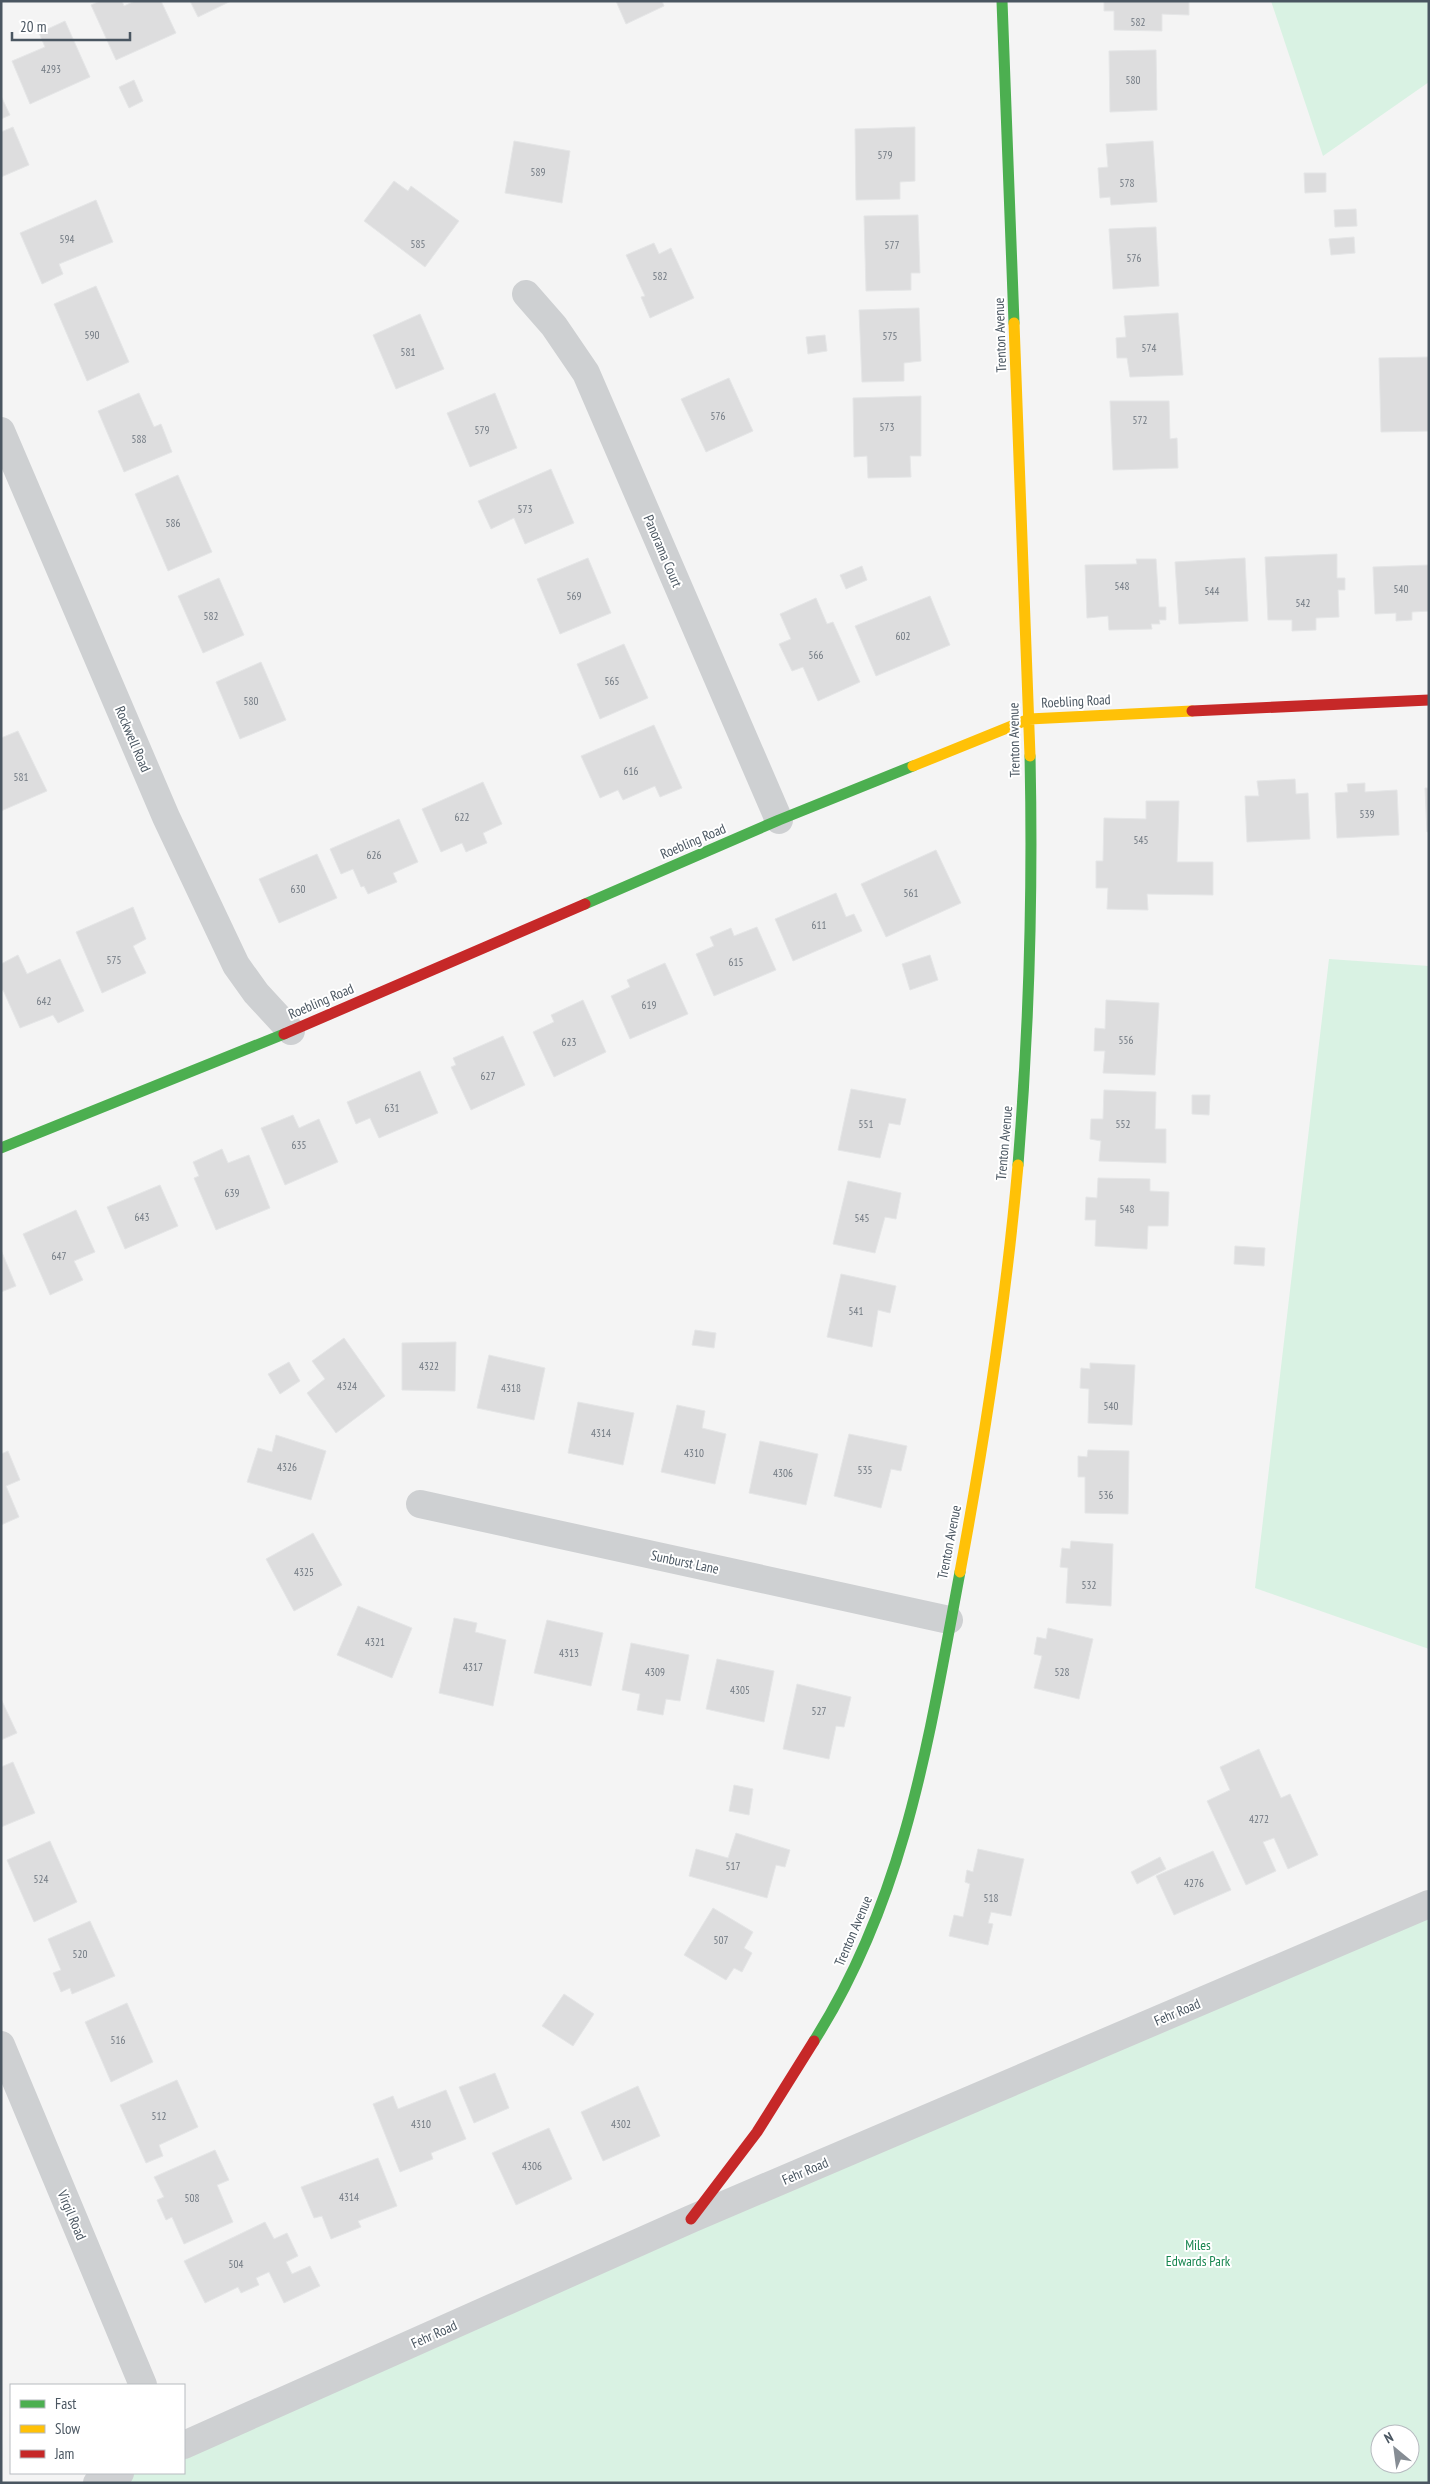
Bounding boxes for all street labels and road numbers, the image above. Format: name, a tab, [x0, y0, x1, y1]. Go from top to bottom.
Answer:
street label: Trenton Avenue	[990, 297, 1010, 373]
street label: Panorama Court	[640, 512, 686, 590]
street label: Roebling Road	[1041, 690, 1111, 712]
street label: Trenton Avenue	[1004, 702, 1024, 778]
street label: Rockwell Road	[111, 703, 155, 775]
street label: Roebling Road	[658, 819, 728, 863]
street label: Roebling Road	[286, 979, 356, 1023]
street label: Trenton Avenue	[992, 1105, 1016, 1181]
street label: Trenton Avenue	[933, 1503, 965, 1580]
street label: Sunburst Lane	[649, 1546, 721, 1578]
street label: Trenton Avenue	[830, 1893, 876, 1969]
street label: Fehr Road	[1151, 1994, 1203, 2030]
street label: Fehr Road	[779, 2153, 831, 2189]
street label: Virgil Road	[53, 2186, 91, 2243]
street label: Fehr Road	[408, 2316, 460, 2352]

